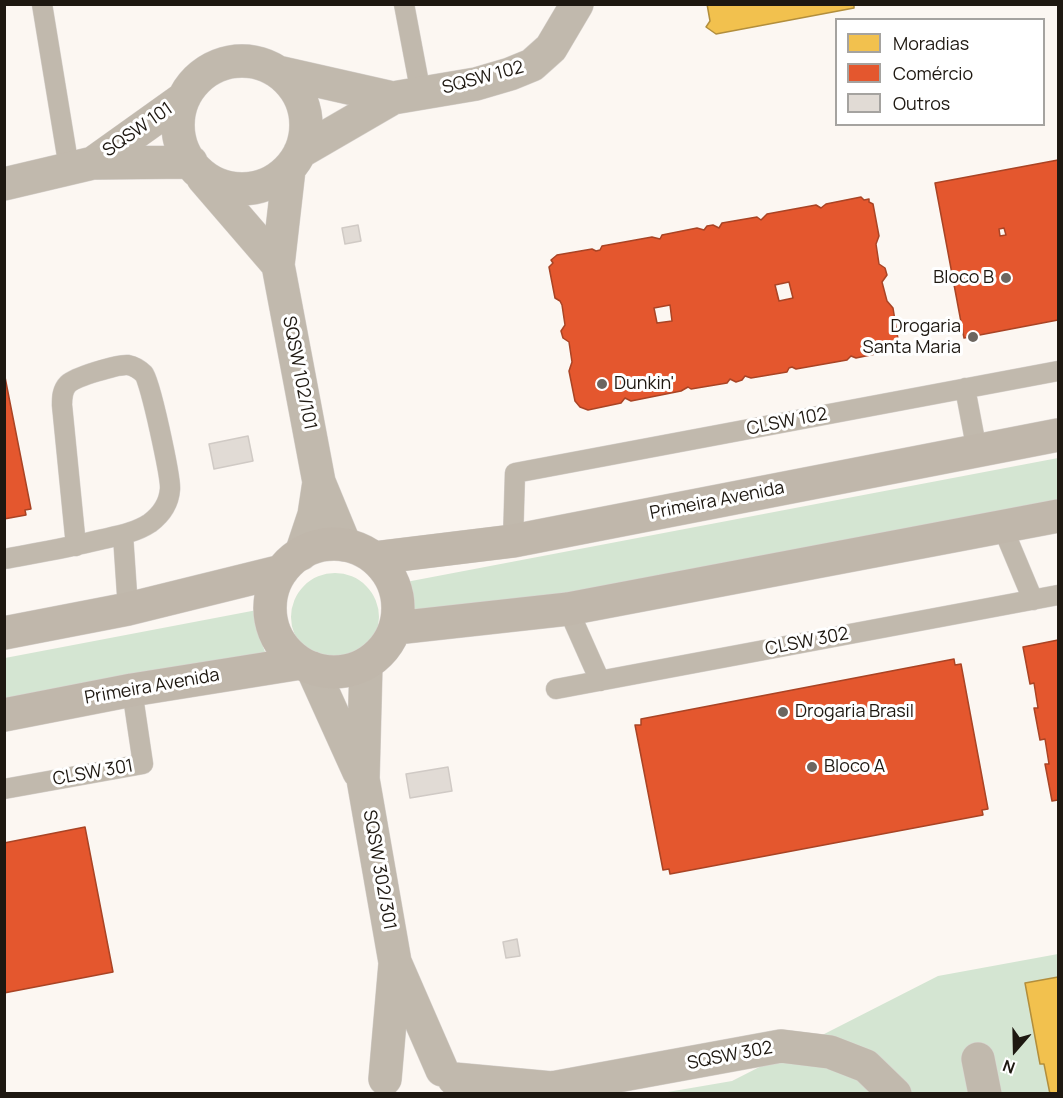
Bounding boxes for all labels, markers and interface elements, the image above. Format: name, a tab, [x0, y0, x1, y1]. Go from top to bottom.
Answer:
legend	[835, 18, 1045, 126]
text: Moradias	[893, 31, 969, 55]
street label: SQSW 102	[440, 57, 526, 99]
text: Comércio	[893, 61, 973, 85]
text: Outros	[893, 91, 950, 115]
street label: SQSW 101	[99, 98, 177, 162]
place label: Bloco B	[933, 267, 994, 289]
marker: Bloco B	[999, 271, 1013, 285]
street label: SQSW 102/101	[277, 314, 321, 432]
place label: Drogaria Santa Maria	[863, 316, 961, 358]
marker: Drogaria Santa Maria	[966, 330, 980, 344]
place label: Dunkin'	[614, 373, 674, 395]
marker: Dunkin'	[595, 377, 609, 391]
street label: CLSW 102	[745, 404, 829, 440]
street label: Primeira Avenida	[648, 477, 786, 525]
street label: CLSW 302	[763, 623, 851, 661]
street label: Primeira Avenida	[83, 665, 221, 709]
place label: Drogaria Brasil	[795, 701, 914, 723]
marker: Drogaria Brasil	[776, 705, 790, 719]
street label: CLSW 301	[51, 755, 135, 791]
place label: Bloco A	[824, 756, 885, 778]
marker: Bloco A	[805, 760, 819, 774]
street label: SQSW 302/301	[358, 808, 400, 932]
north arrow	[985, 1020, 1045, 1080]
street label: SQSW 302	[685, 1037, 775, 1075]
text: N	[1000, 1055, 1018, 1079]

